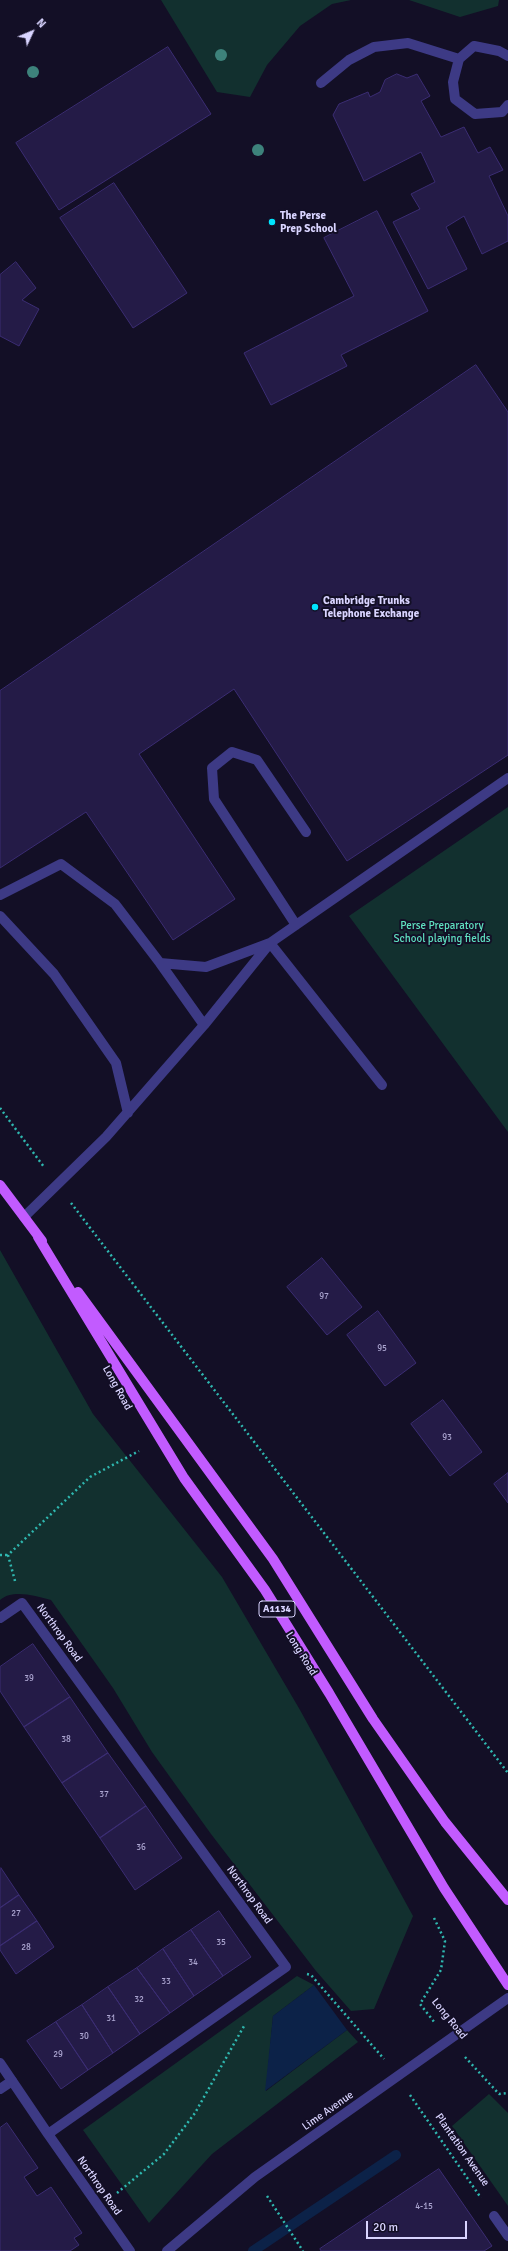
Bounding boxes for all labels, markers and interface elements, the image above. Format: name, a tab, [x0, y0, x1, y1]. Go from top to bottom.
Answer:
north arrow	[12, 12, 52, 52]
text: N	[34, 16, 48, 31]
place label: The Perse Prep School	[280, 209, 337, 235]
marker: The Perse Prep School	[267, 217, 277, 227]
place label: Cambridge Trunks Telephone Exchange	[323, 594, 419, 620]
marker: Cambridge Trunks Telephone Exchange	[310, 602, 320, 612]
park label: Perse Preparatory School playing fields	[393, 919, 491, 945]
house number: 97	[319, 1292, 329, 1302]
house number: 95	[377, 1344, 387, 1354]
street label: Long Road	[99, 1363, 135, 1413]
house number: 93	[442, 1433, 452, 1443]
street label: Northrop Road	[33, 1601, 85, 1665]
road number: A1134	[259, 1601, 295, 1617]
street label: Long Road	[282, 1630, 320, 1678]
house number: 39	[24, 1674, 34, 1684]
house number: 38	[61, 1735, 71, 1745]
house number: 37	[99, 1790, 109, 1800]
house number: 36	[136, 1843, 146, 1853]
street label: Northrop Road	[223, 1863, 275, 1927]
house number: 27	[11, 1909, 21, 1919]
house number: 35	[216, 1938, 226, 1948]
house number: 28	[21, 1943, 31, 1953]
house number: 34	[188, 1958, 198, 1968]
house number: 33	[161, 1977, 171, 1987]
house number: 32	[134, 1995, 144, 2005]
street label: Long Road	[428, 1996, 470, 2042]
house number: 31	[106, 2014, 116, 2024]
house number: 30	[79, 2032, 89, 2042]
house number: 29	[53, 2050, 63, 2060]
street label: Lime Avenue	[300, 2088, 356, 2134]
street label: Plantation Avenue	[432, 2111, 492, 2189]
street label: Northrop Road	[74, 2154, 124, 2218]
house number: 4-15	[415, 2202, 433, 2212]
scale bar	[368, 2213, 469, 2239]
text: 20 m	[373, 2220, 398, 2235]

